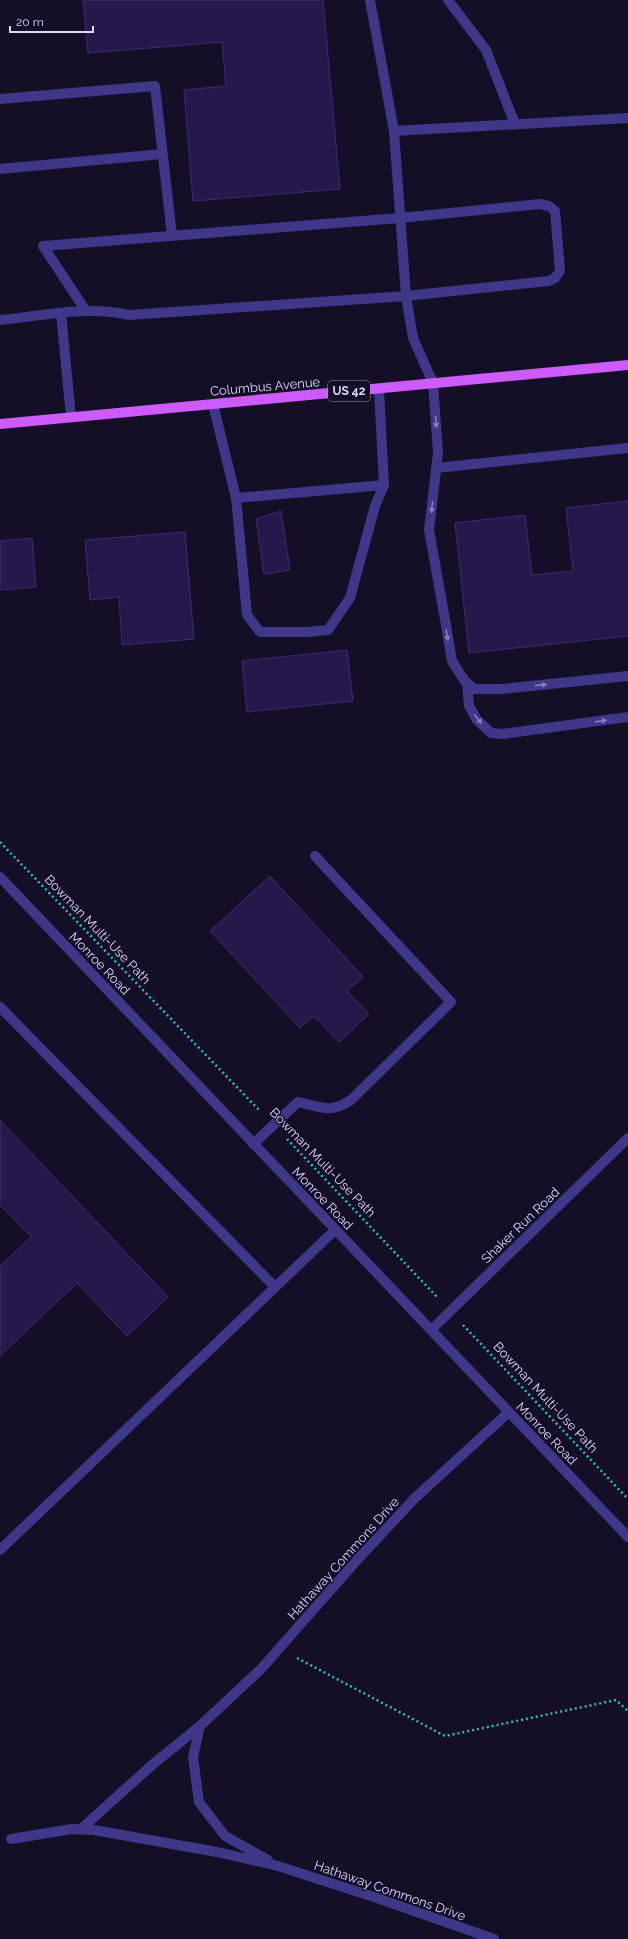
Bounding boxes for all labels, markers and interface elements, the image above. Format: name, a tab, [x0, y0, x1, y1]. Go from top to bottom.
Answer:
scale bar	[10, 8, 93, 34]
text: 20 m	[16, 15, 44, 29]
street label: Columbus Avenue	[209, 374, 321, 399]
road number: US 42	[328, 381, 370, 401]
one-way arrow	[433, 416, 440, 428]
one-way arrow	[429, 501, 435, 513]
one-way arrow	[445, 629, 451, 641]
one-way arrow	[535, 682, 547, 688]
one-way arrow	[474, 714, 482, 725]
one-way arrow	[595, 718, 607, 724]
street label: Bowman Multi-Use Path	[42, 872, 154, 987]
street label: Monroe Road	[66, 929, 133, 998]
street label: Bowman Multi-Use Path	[267, 1105, 379, 1220]
street label: Monroe Road	[289, 1164, 356, 1233]
street label: Shaker Run Road	[478, 1184, 562, 1266]
street label: Bowman Multi-Use Path	[490, 1339, 601, 1456]
street label: Monroe Road	[513, 1399, 580, 1468]
street label: Hathaway Commons Drive	[285, 1494, 402, 1622]
street label: Hathaway Commons Drive	[312, 1857, 468, 1924]

